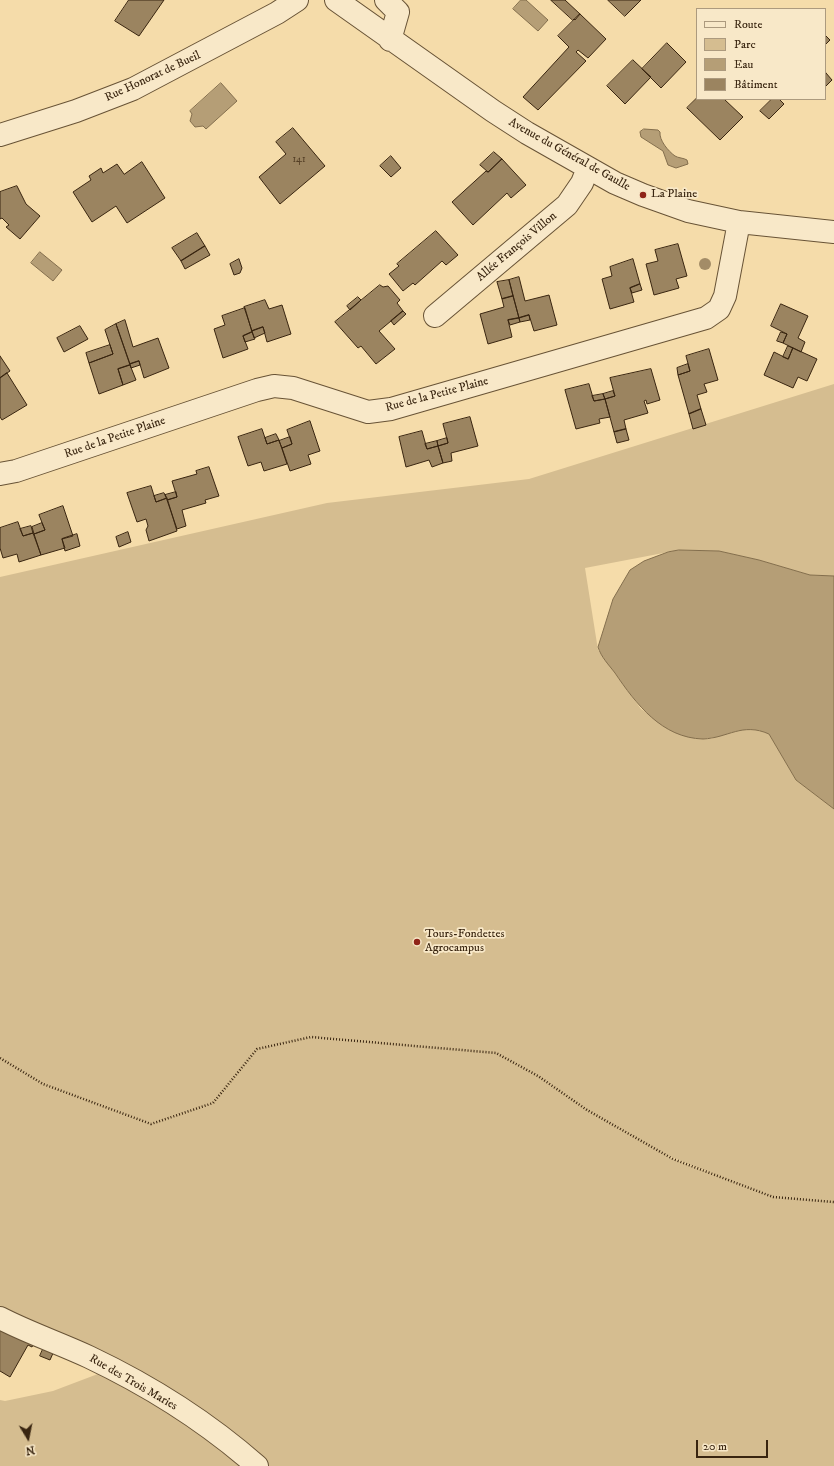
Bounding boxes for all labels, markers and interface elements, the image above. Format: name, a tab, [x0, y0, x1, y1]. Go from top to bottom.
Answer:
legend	[696, 8, 826, 100]
text: Route	[734, 17, 762, 32]
text: Parc	[734, 37, 756, 52]
street label: Rue Honorat de Bueil	[103, 49, 203, 105]
text: Eau	[734, 57, 753, 72]
text: Bâtiment	[734, 77, 778, 92]
street label: Avenue du Général de Gaulle	[506, 116, 632, 194]
house number: 141	[292, 154, 306, 166]
place label: La Plaine	[651, 188, 697, 202]
marker: La Plaine	[638, 190, 648, 200]
street label: Allée François Villon	[474, 209, 560, 285]
street label: Rue de la Petite Plaine	[384, 374, 490, 416]
street label: Rue de la Petite Plaine	[63, 414, 167, 462]
place label: Tours-Fondettes Agrocampus	[425, 928, 504, 956]
marker: Tours-Fondettes Agrocampus	[412, 937, 422, 947]
street label: Rue des Trois Maries	[86, 1352, 180, 1414]
north arrow	[8, 1418, 48, 1458]
scale bar	[698, 1432, 770, 1458]
text: 20 m	[703, 1439, 727, 1454]
text: N	[24, 1442, 36, 1457]

